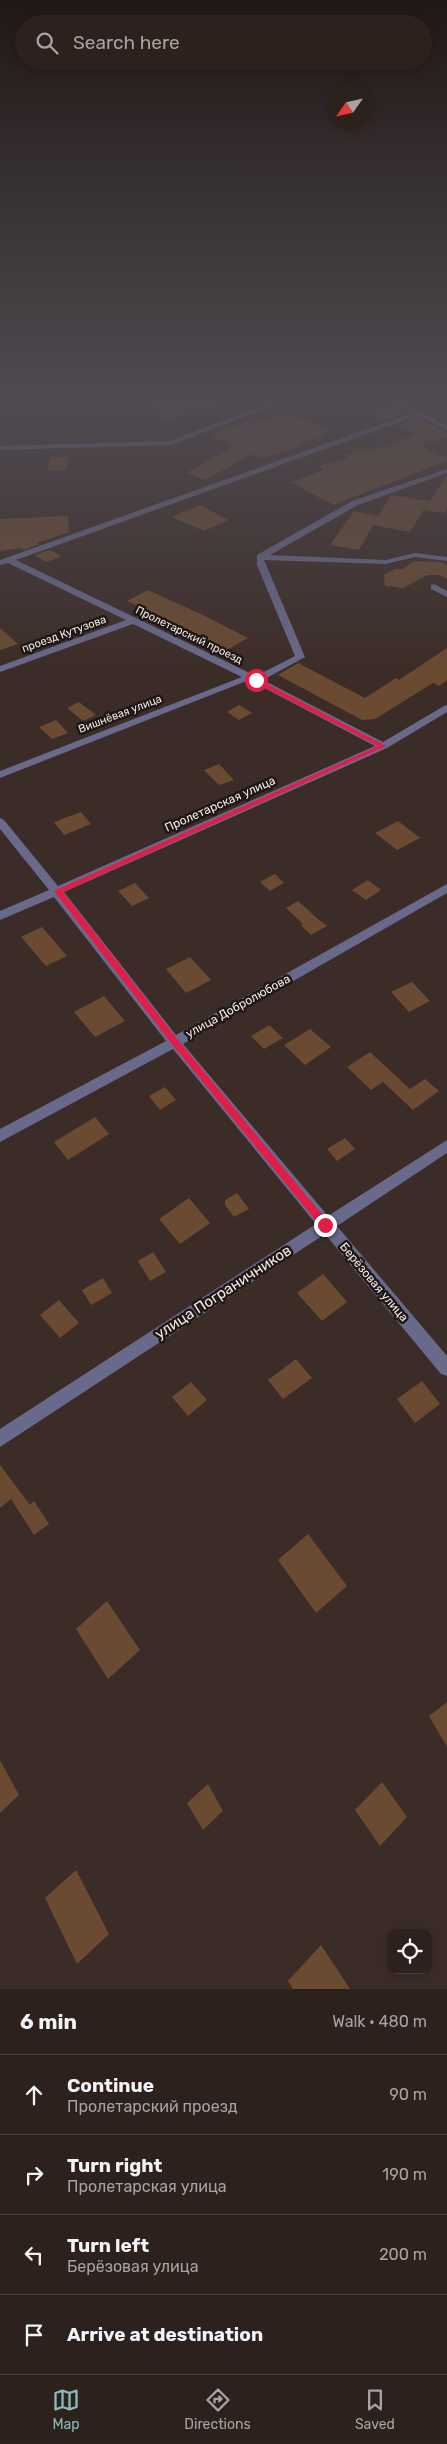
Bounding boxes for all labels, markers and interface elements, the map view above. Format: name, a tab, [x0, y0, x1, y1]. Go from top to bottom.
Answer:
search box	[15, 15, 432, 70]
icon: search	[33, 29, 61, 57]
text: Search here	[73, 31, 180, 54]
north arrow	[327, 85, 372, 130]
street label: Пролетарский проезд	[133, 603, 245, 667]
street label: проезд Кутузова	[20, 613, 108, 655]
route start	[245, 669, 268, 692]
street label: Вишнёвая улица	[77, 692, 163, 736]
street label: Пролетарская улица	[162, 773, 278, 835]
street label: улица Добролюбова	[183, 971, 293, 1041]
route end	[314, 1214, 337, 1237]
street label: Берёзовая улица	[337, 1240, 411, 1324]
street label: улица Пограничников	[151, 1241, 295, 1343]
map controls	[387, 1929, 432, 1974]
button: locate	[387, 1929, 432, 1974]
text: 6 min	[20, 2009, 77, 2034]
text: Walk · 480 m	[332, 2012, 427, 2031]
text: Continue	[67, 2074, 154, 2097]
icon: ahead	[20, 2081, 48, 2109]
text: 90 m	[389, 2085, 427, 2104]
text: Пролетарский проезд	[67, 2097, 238, 2116]
text: Turn right	[67, 2154, 162, 2177]
icon: right	[20, 2161, 48, 2189]
text: 190 m	[382, 2165, 427, 2184]
text: Пролетарская улица	[67, 2177, 227, 2196]
text: Turn left	[67, 2234, 149, 2257]
icon: left	[20, 2241, 48, 2269]
text: 200 m	[379, 2245, 427, 2264]
text: Берёзовая улица	[67, 2257, 199, 2276]
icon: arrive	[20, 2321, 48, 2349]
text: Arrive at destination	[67, 2323, 263, 2346]
tab: Map	[52, 2386, 80, 2433]
tab: Directions	[184, 2386, 251, 2433]
tab: Saved	[355, 2386, 395, 2433]

